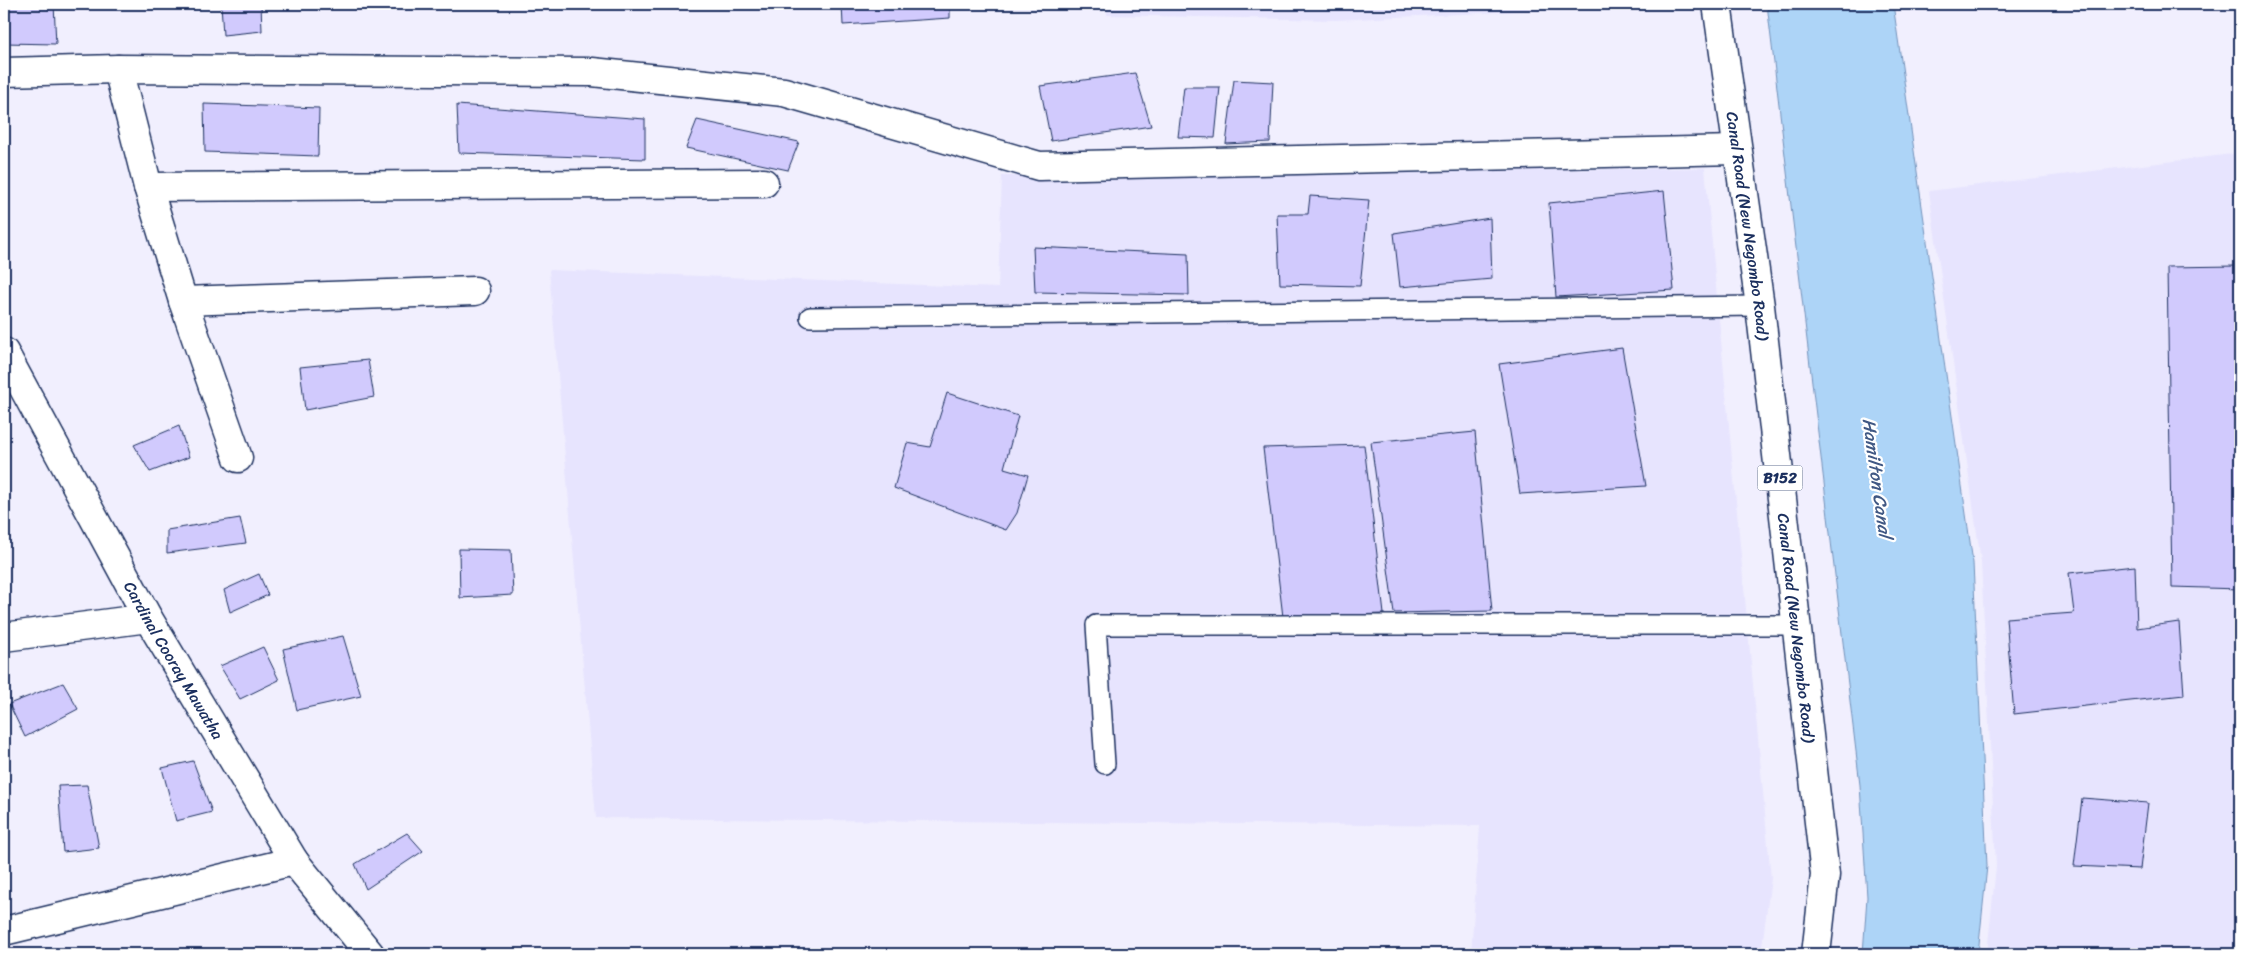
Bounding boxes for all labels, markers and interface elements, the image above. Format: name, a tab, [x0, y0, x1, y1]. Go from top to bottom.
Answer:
street label: Canal Road (New Negombo Road)	[1717, 110, 1778, 343]
water label: Hamilton Canal	[1853, 416, 1902, 544]
road number: B152	[1758, 466, 1802, 490]
street label: Canal Road (New Negombo Road)	[1769, 512, 1824, 745]
street label: Cardinal Cooray Mawatha	[116, 576, 232, 745]

